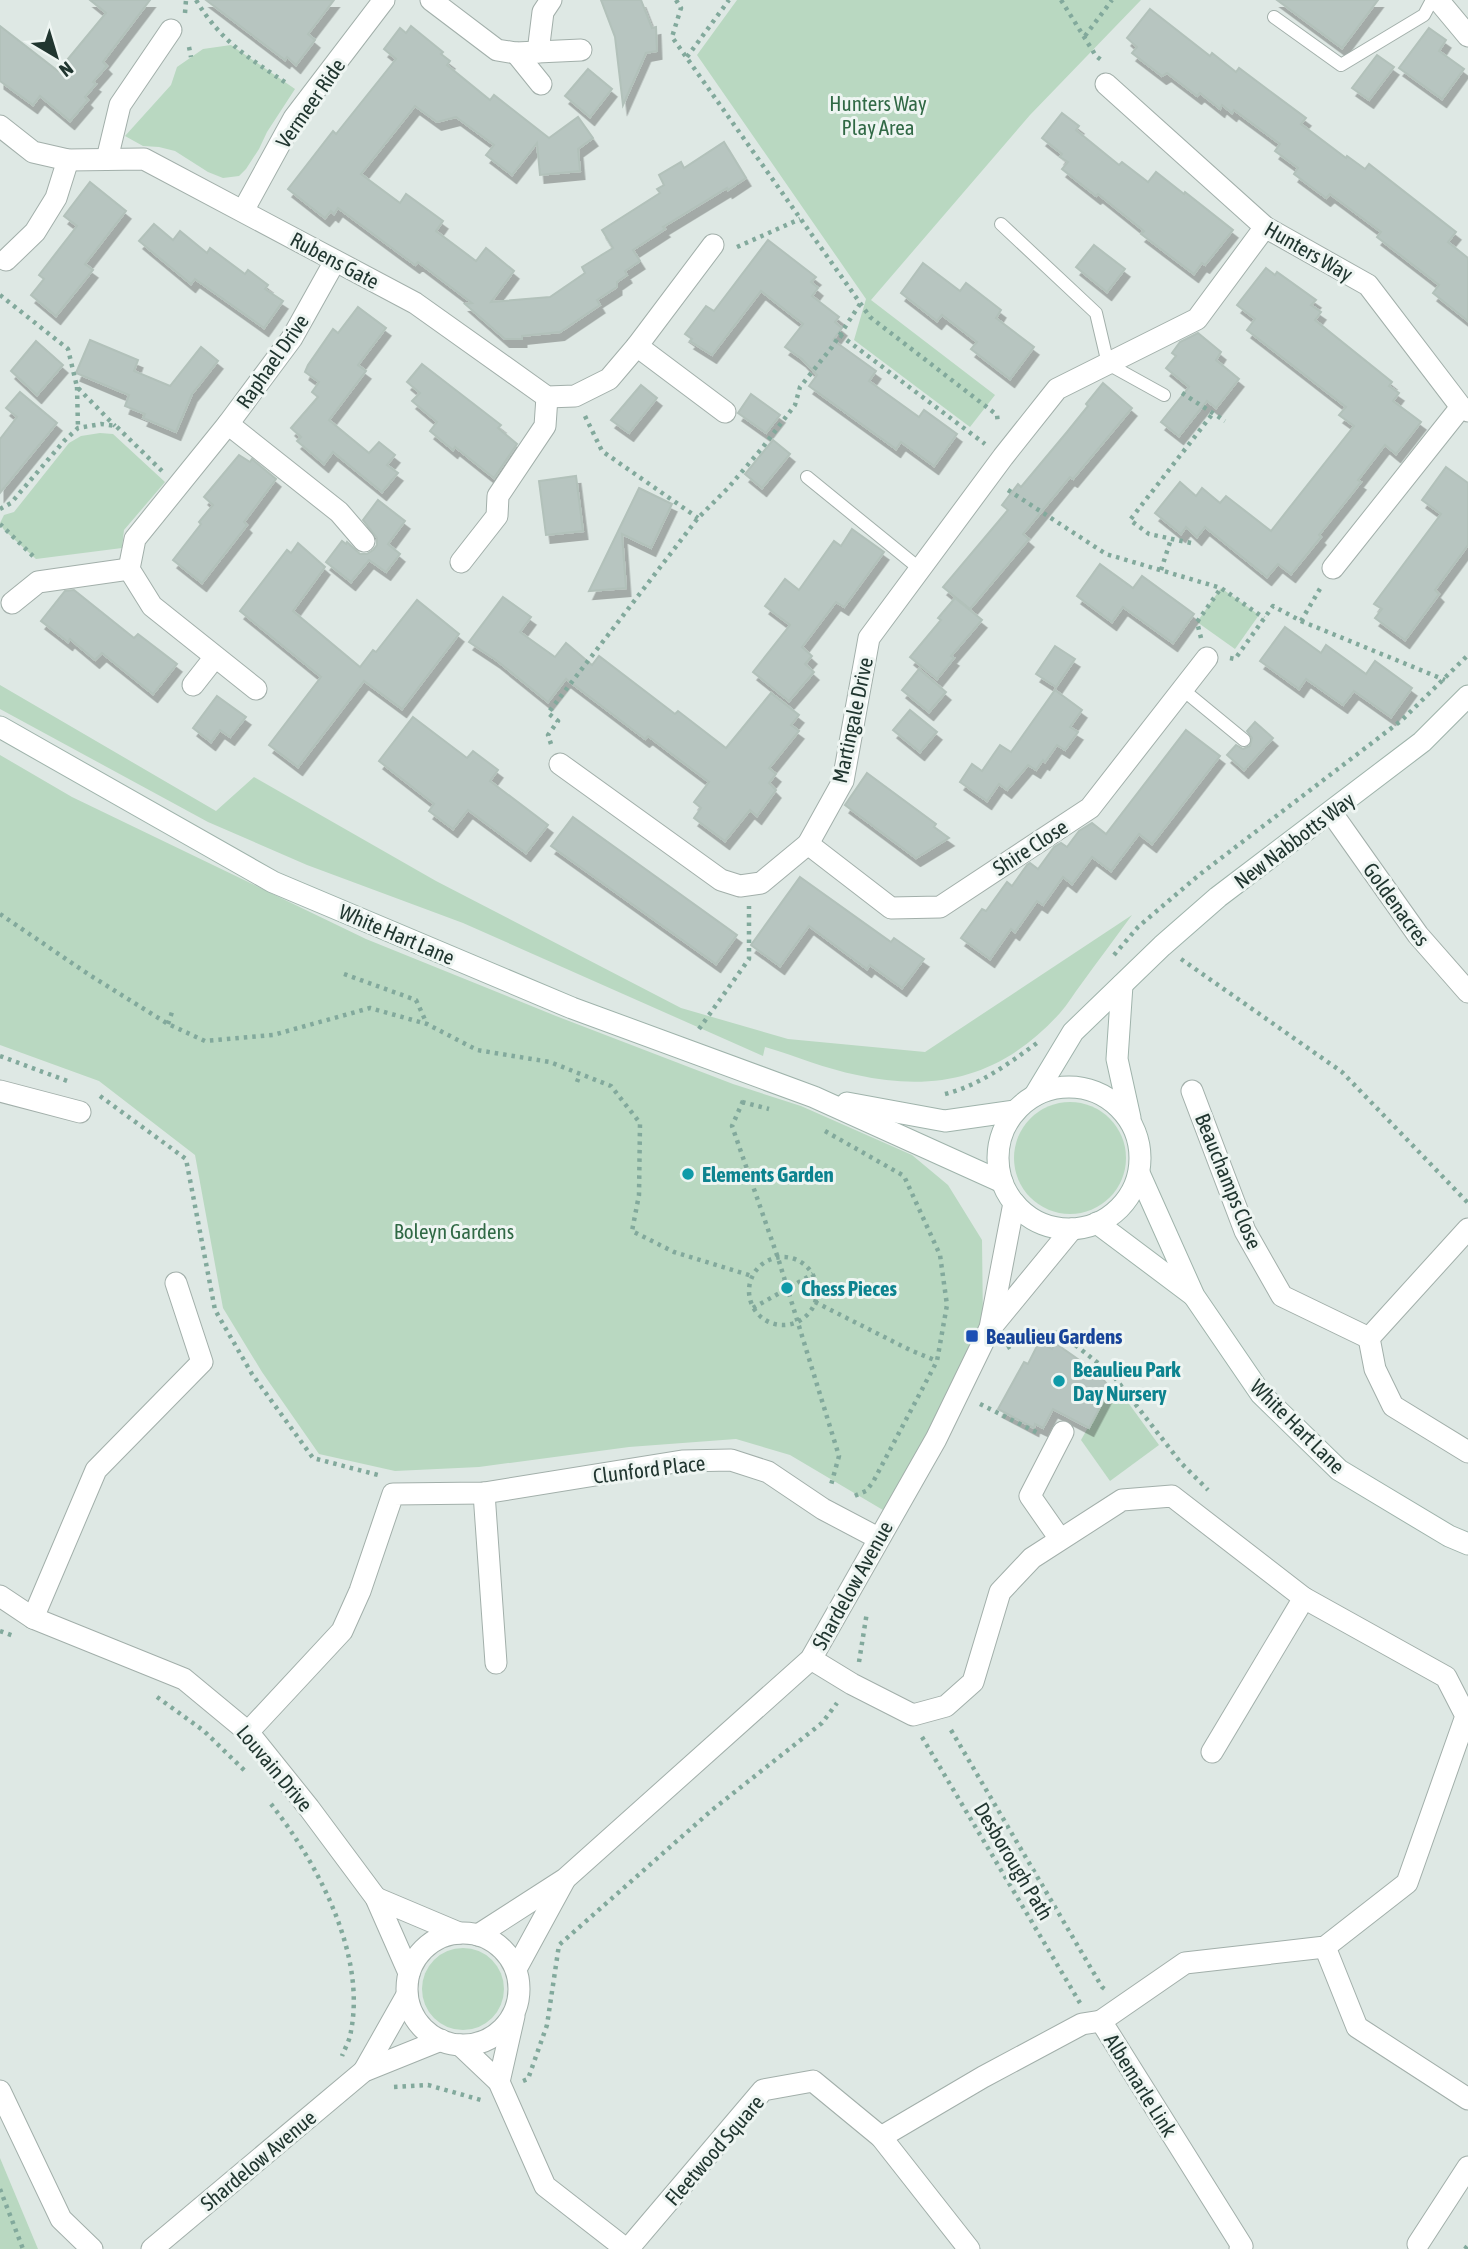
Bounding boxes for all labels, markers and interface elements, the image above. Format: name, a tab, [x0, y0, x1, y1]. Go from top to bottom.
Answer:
north arrow	[21, 21, 91, 91]
street label: Vermeer Ride	[271, 54, 349, 152]
text: N	[55, 57, 78, 82]
park label: Hunters Way Play Area	[829, 91, 927, 139]
street label: Hunters Way	[1261, 216, 1357, 286]
street label: Rubens Gate	[287, 227, 383, 293]
street label: Raphael Drive	[231, 310, 313, 412]
street label: Martingale Drive	[827, 655, 877, 785]
street label: New Nabbotts Way	[1229, 787, 1359, 893]
street label: Shire Close	[988, 814, 1072, 880]
street label: Goldenacres	[1359, 858, 1435, 950]
street label: White Hart Lane	[336, 899, 458, 969]
street label: Beauchamps Close	[1191, 1110, 1267, 1252]
place label: Elements Garden	[702, 1162, 834, 1186]
marker: Elements Garden	[680, 1166, 696, 1182]
park label: Boleyn Gardens	[394, 1219, 514, 1243]
place label: Chess Pieces	[801, 1276, 898, 1300]
marker: Chess Pieces	[779, 1280, 795, 1296]
place label: Beaulieu Gardens	[986, 1324, 1123, 1348]
marker: Beaulieu Gardens	[964, 1328, 980, 1344]
place label: Beaulieu Park Day Nursery	[1073, 1357, 1181, 1405]
marker: Beaulieu Park Day Nursery	[1051, 1373, 1067, 1389]
street label: White Hart Lane	[1246, 1374, 1350, 1478]
street label: Clunford Place	[591, 1450, 707, 1488]
street label: Shardelow Avenue	[807, 1517, 897, 1653]
street label: Louvain Drive	[232, 1720, 318, 1816]
street label: Desborough Path	[970, 1798, 1058, 1924]
street label: Albemarle Link	[1100, 2029, 1182, 2141]
street label: Fleetwood Square	[660, 2090, 768, 2210]
street label: Shardelow Avenue	[196, 2105, 320, 2215]

